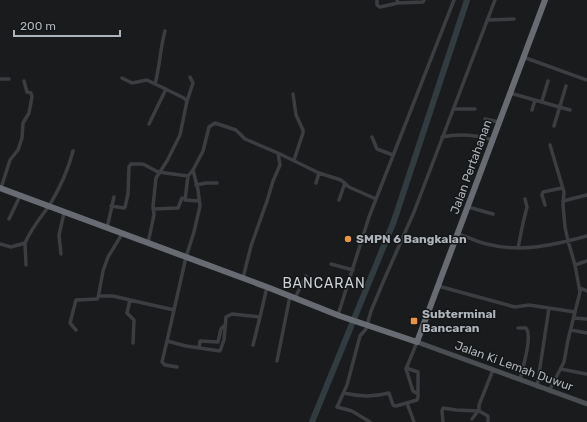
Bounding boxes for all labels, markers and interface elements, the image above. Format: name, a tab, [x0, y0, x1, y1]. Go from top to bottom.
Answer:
scale bar	[14, 12, 120, 38]
text: 200 m	[20, 19, 56, 33]
street label: Jalan Pertahanan	[447, 118, 495, 216]
place label: SMPN 6 Bangkalan	[356, 232, 467, 246]
marker: SMPN 6 Bangkalan	[343, 234, 353, 244]
district label: BANCARAN	[282, 275, 366, 292]
place label: Subterminal Bancaran	[422, 307, 496, 335]
marker: Subterminal Bancaran	[409, 316, 419, 326]
street label: Jalan Ki Lemah Duwur	[453, 338, 575, 394]

